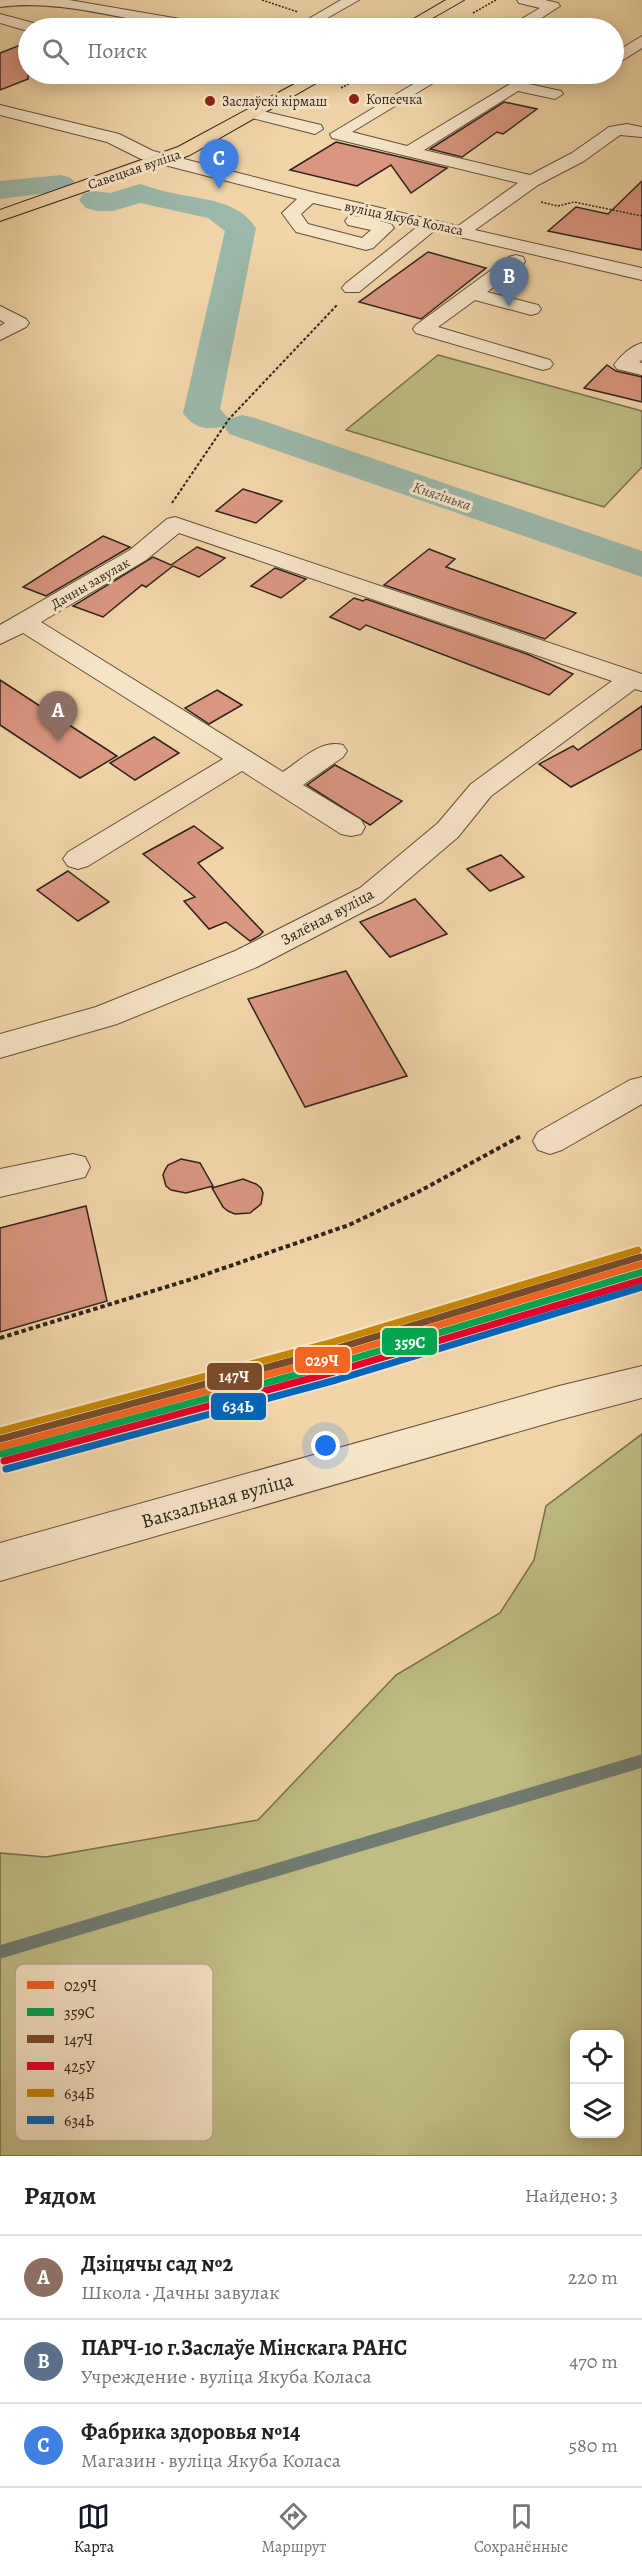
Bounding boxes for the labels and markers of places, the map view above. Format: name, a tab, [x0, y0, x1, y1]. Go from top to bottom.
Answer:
place label: Копеечка	[366, 90, 423, 109]
place label: Заслаўскі кірмаш	[222, 92, 327, 111]
marker: Копеечка	[347, 92, 361, 106]
marker: Заслаўскі кірмаш	[203, 94, 217, 108]
pin: C	[200, 140, 238, 189]
pin: B	[490, 258, 528, 307]
pin: A	[38, 692, 78, 741]

